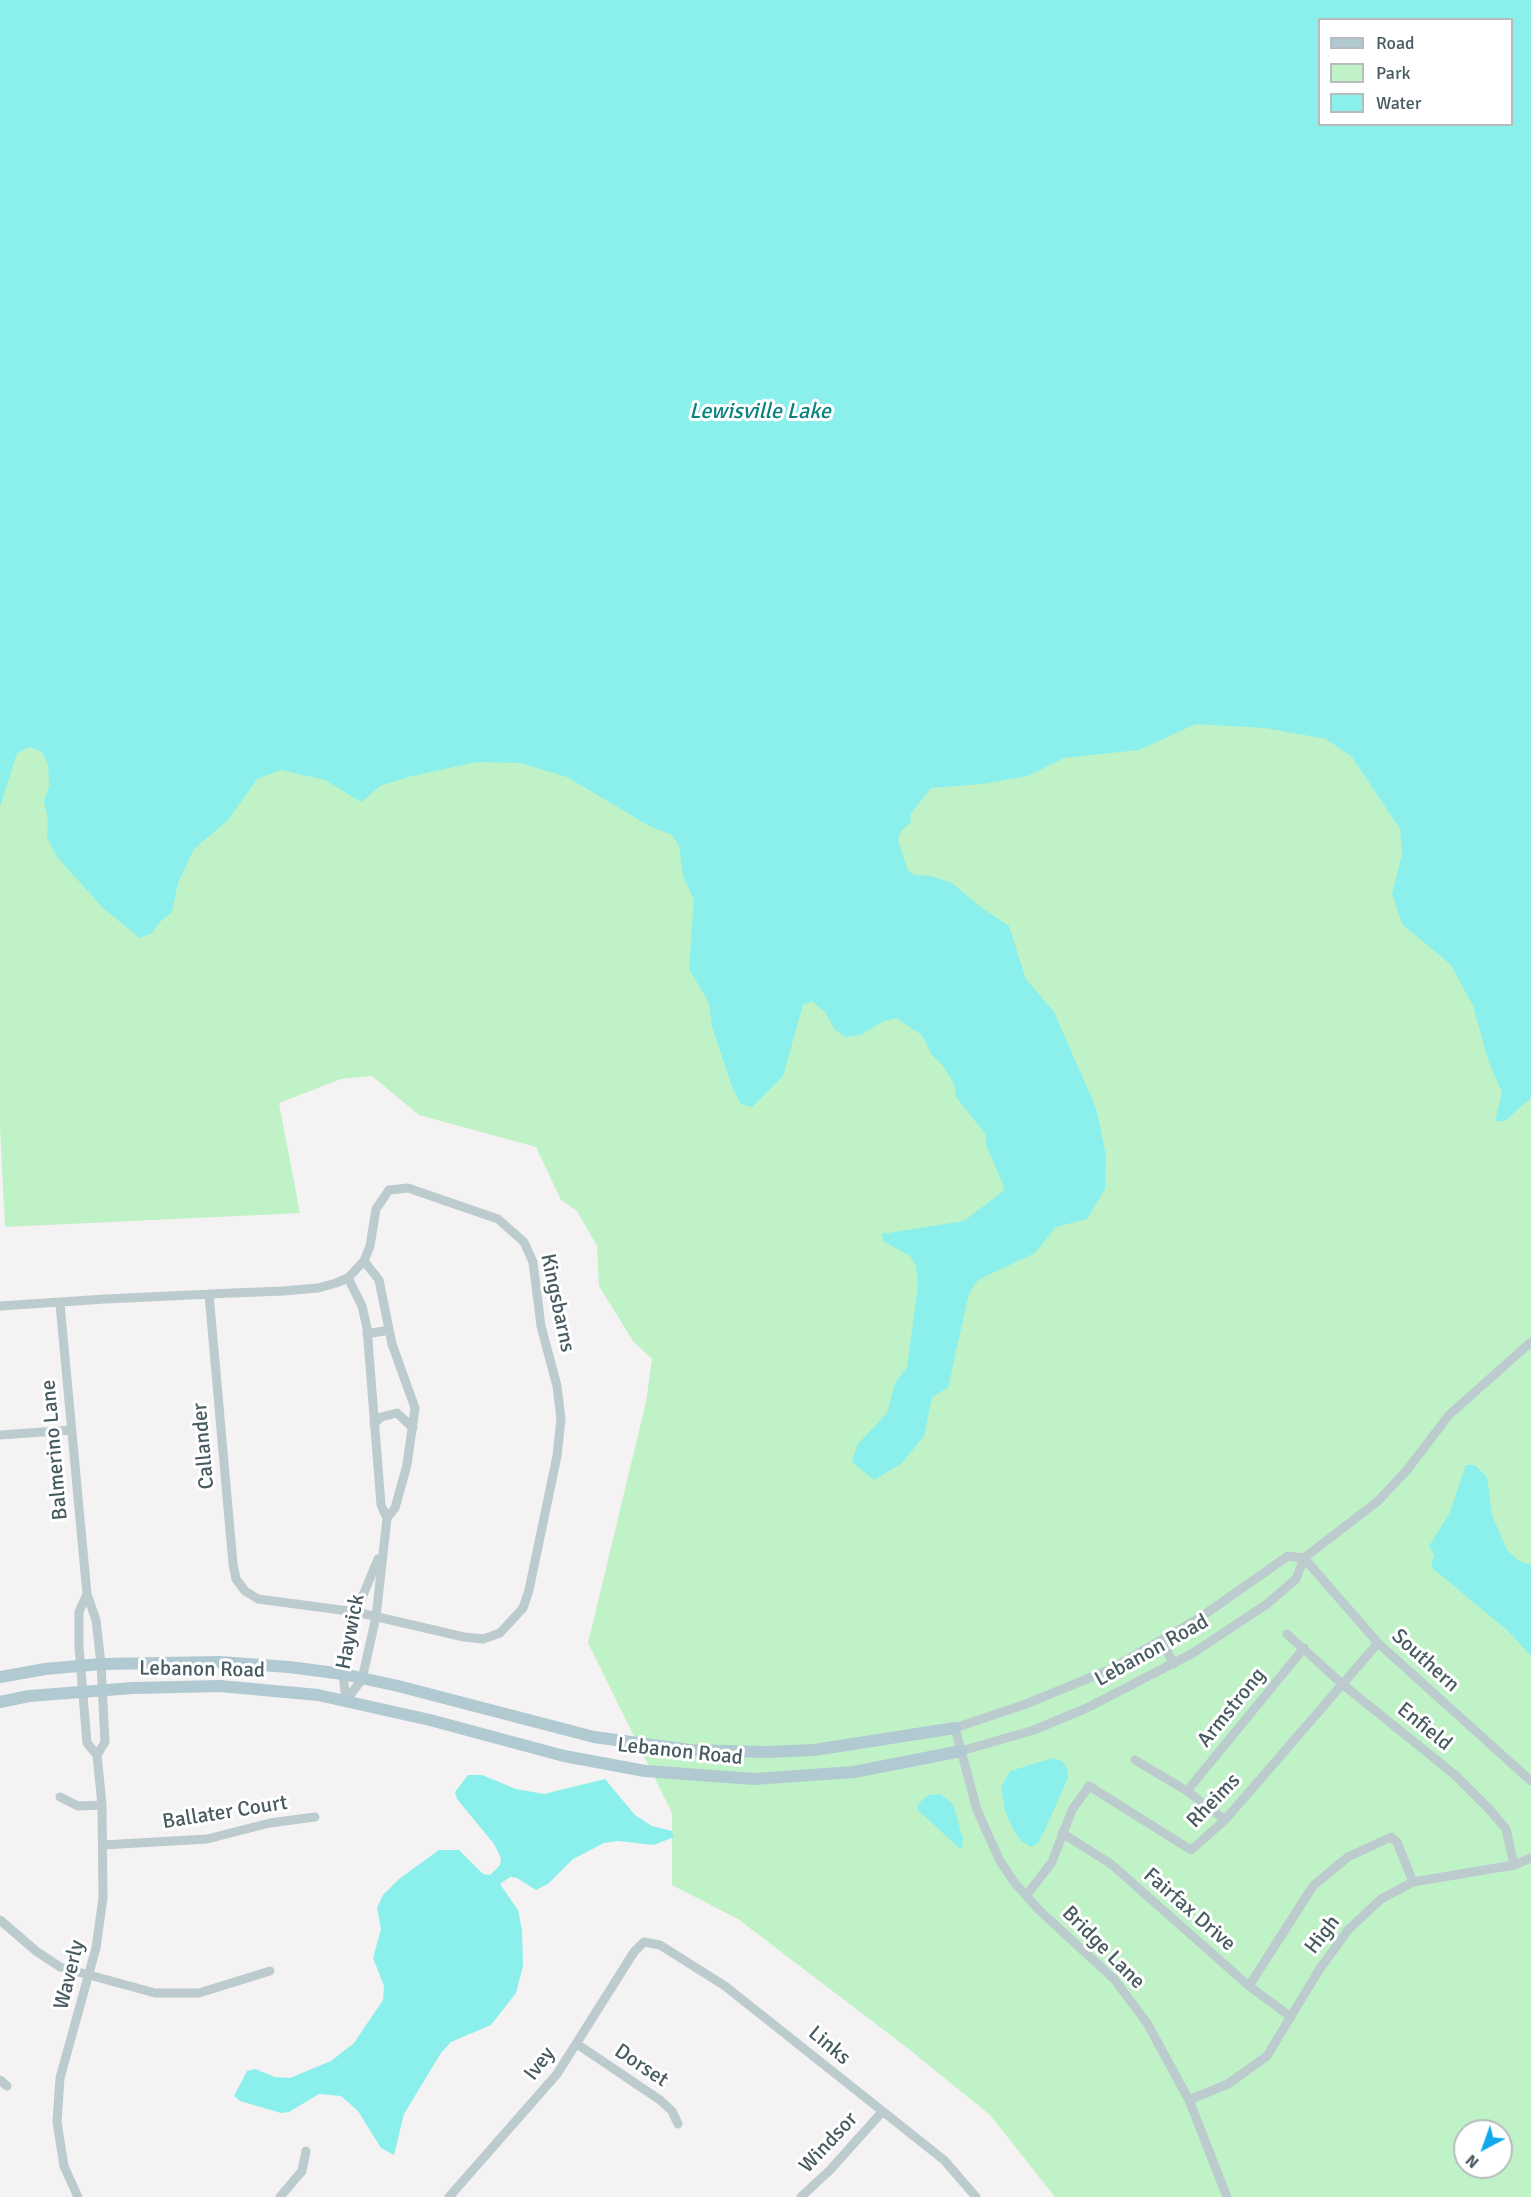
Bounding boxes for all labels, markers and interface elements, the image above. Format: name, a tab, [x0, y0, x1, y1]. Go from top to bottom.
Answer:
legend	[1318, 18, 1513, 126]
text: Road	[1376, 32, 1415, 54]
text: Park	[1376, 62, 1411, 84]
text: Water	[1376, 92, 1421, 114]
water label: Lewisville Lake	[689, 399, 831, 425]
street label: Kingsbarns	[534, 1251, 580, 1355]
street label: Balmerino Lane	[36, 1379, 74, 1521]
street label: Callander	[188, 1402, 220, 1490]
street label: Haywick	[331, 1592, 371, 1672]
street label: Lebanon Road	[1091, 1609, 1213, 1693]
street label: Southern	[1386, 1624, 1464, 1698]
street label: Lebanon Road	[139, 1656, 265, 1684]
street label: Armstrong	[1192, 1663, 1272, 1753]
street label: Enfield	[1392, 1697, 1456, 1757]
street label: Lebanon Road	[616, 1733, 744, 1771]
street label: Rheims	[1182, 1768, 1246, 1834]
street label: Ballater Court	[161, 1791, 289, 1835]
street label: Fairfax Drive	[1138, 1863, 1240, 1957]
street label: Bridge Lane	[1056, 1901, 1150, 1995]
street label: High	[1300, 1911, 1346, 1959]
street label: Waverly	[49, 1938, 91, 2012]
street label: Links	[803, 2021, 855, 2071]
street label: Dorset	[609, 2039, 673, 2093]
street label: Ivey	[519, 2042, 561, 2086]
street label: Windsor	[795, 2107, 863, 2179]
north arrow	[1453, 2119, 1513, 2179]
text: N	[1462, 2150, 1483, 2172]

